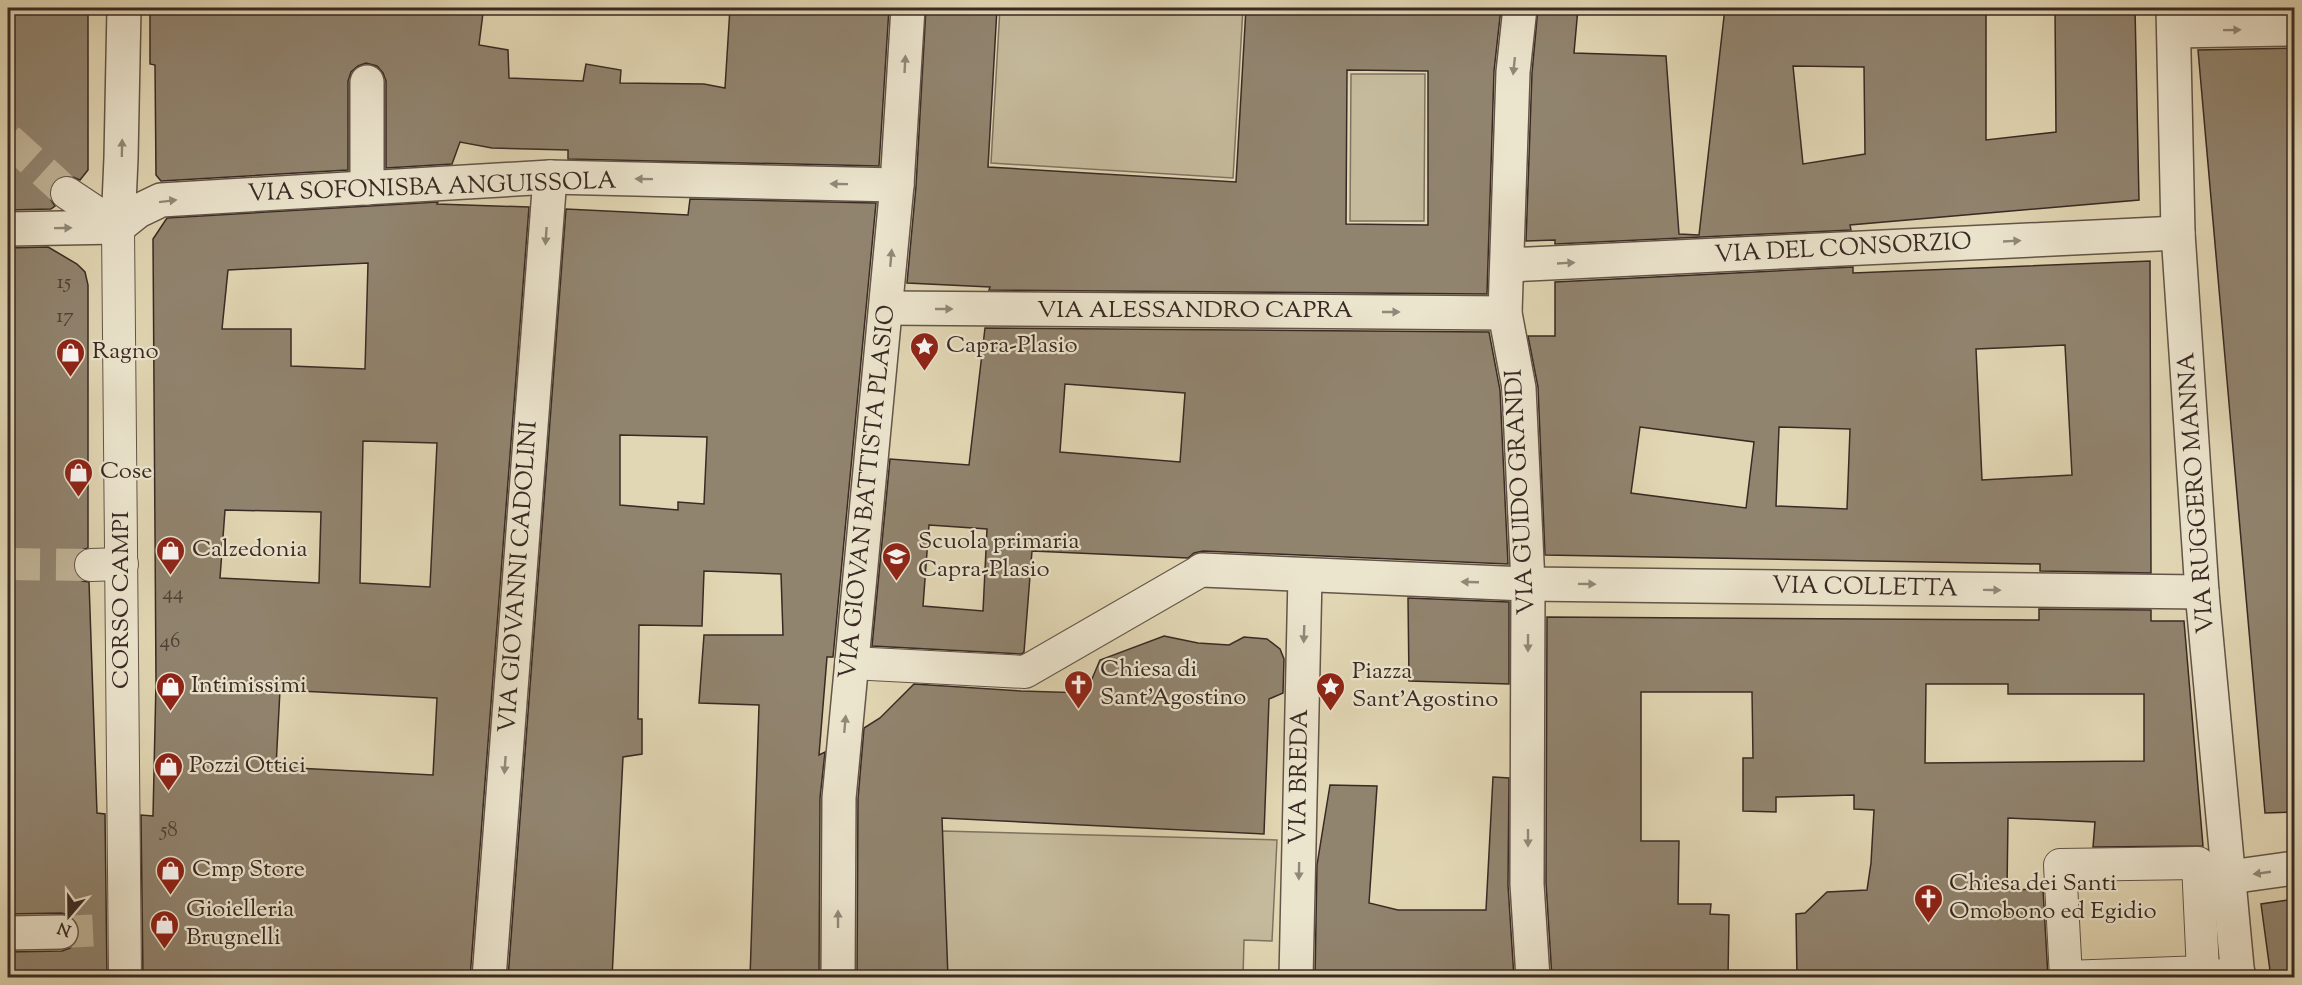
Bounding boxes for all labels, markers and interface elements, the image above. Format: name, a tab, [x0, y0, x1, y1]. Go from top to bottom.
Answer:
one-way arrow	[2223, 25, 2242, 35]
one-way arrow	[900, 55, 909, 74]
one-way arrow	[1509, 56, 1519, 75]
one-way arrow	[117, 138, 126, 157]
street label: VIA SOFONISBA ANGUISSOLA	[247, 165, 618, 211]
one-way arrow	[634, 175, 653, 184]
one-way arrow	[829, 179, 848, 189]
one-way arrow	[159, 196, 178, 205]
one-way arrow	[53, 223, 72, 233]
street label: VIA DEL CONSORZIO	[1714, 225, 1972, 273]
one-way arrow	[541, 226, 550, 245]
one-way arrow	[2003, 236, 2022, 245]
one-way arrow	[886, 249, 896, 268]
one-way arrow	[1556, 258, 1575, 267]
house number: 15	[57, 268, 71, 298]
street label: VIA ALESSANDRO CAPRA	[1037, 294, 1354, 328]
house number: 17	[56, 302, 74, 332]
street label: VIA GIOVAN BATTISTA PLASIO	[831, 303, 905, 681]
one-way arrow	[935, 304, 954, 314]
one-way arrow	[1382, 308, 1401, 317]
place label: Capra-Plasio	[946, 329, 1078, 363]
place icon: Capra-Plasio	[909, 330, 941, 372]
place label: Ragno	[92, 335, 159, 369]
shop icon: Ragno	[55, 336, 87, 378]
street label: VIA RUGGERO MANNA	[2170, 351, 2224, 635]
street label: VIA GUIDO GRANDI	[1498, 368, 1544, 616]
street label: VIA GIOVANNI CADOLINI	[491, 420, 547, 734]
place label: Cose	[100, 455, 152, 489]
shop icon: Cose	[63, 456, 95, 498]
street label: CORSO CAMPI	[105, 511, 139, 689]
place label: Scuola primaria Capra-Plasio	[918, 525, 1079, 587]
place label: Calzedonia	[192, 533, 308, 567]
shop icon: Calzedonia	[155, 534, 187, 576]
school or university icon: Scuola primaria Capra-Plasio	[881, 540, 913, 582]
street label: VIA COLLETTA	[1772, 569, 1959, 607]
one-way arrow	[1460, 577, 1479, 586]
house number: 44	[162, 579, 184, 609]
one-way arrow	[1577, 580, 1596, 589]
one-way arrow	[1982, 585, 2001, 595]
one-way arrow	[1299, 625, 1308, 644]
house number: 46	[160, 627, 180, 657]
one-way arrow	[1523, 634, 1533, 653]
place label: Chiesa di Sant'Agostino	[1100, 653, 1246, 715]
place label: Piazza Sant'Agostino	[1352, 655, 1498, 717]
church icon: Chiesa di Sant'Agostino	[1063, 668, 1095, 710]
place label: Intimissimi	[191, 669, 307, 703]
shop icon: Intimissimi	[154, 670, 186, 712]
place icon: Piazza Sant'Agostino	[1315, 670, 1347, 712]
street label: VIA BREDA	[1282, 708, 1318, 845]
one-way arrow	[840, 715, 850, 734]
place label: Pozzi Ottici	[189, 749, 306, 783]
shop icon: Pozzi Ottici	[152, 750, 184, 792]
one-way arrow	[500, 756, 510, 775]
house number: 58	[159, 816, 178, 846]
one-way arrow	[1523, 829, 1532, 848]
place label: Cmp Store	[192, 853, 305, 887]
shop icon: Cmp Store	[155, 854, 187, 896]
one-way arrow	[1294, 862, 1303, 881]
place label: Chiesa dei Santi Omobono ed Egidio	[1949, 867, 2157, 929]
one-way arrow	[2253, 868, 2272, 877]
church icon: Chiesa dei Santi Omobono ed Egidio	[1912, 882, 1944, 924]
north arrow	[39, 886, 99, 946]
place label: Gioielleria Brugnelli	[186, 893, 294, 955]
shop icon: Gioielleria Brugnelli	[149, 908, 181, 950]
one-way arrow	[833, 910, 843, 929]
text: N	[55, 915, 75, 941]

